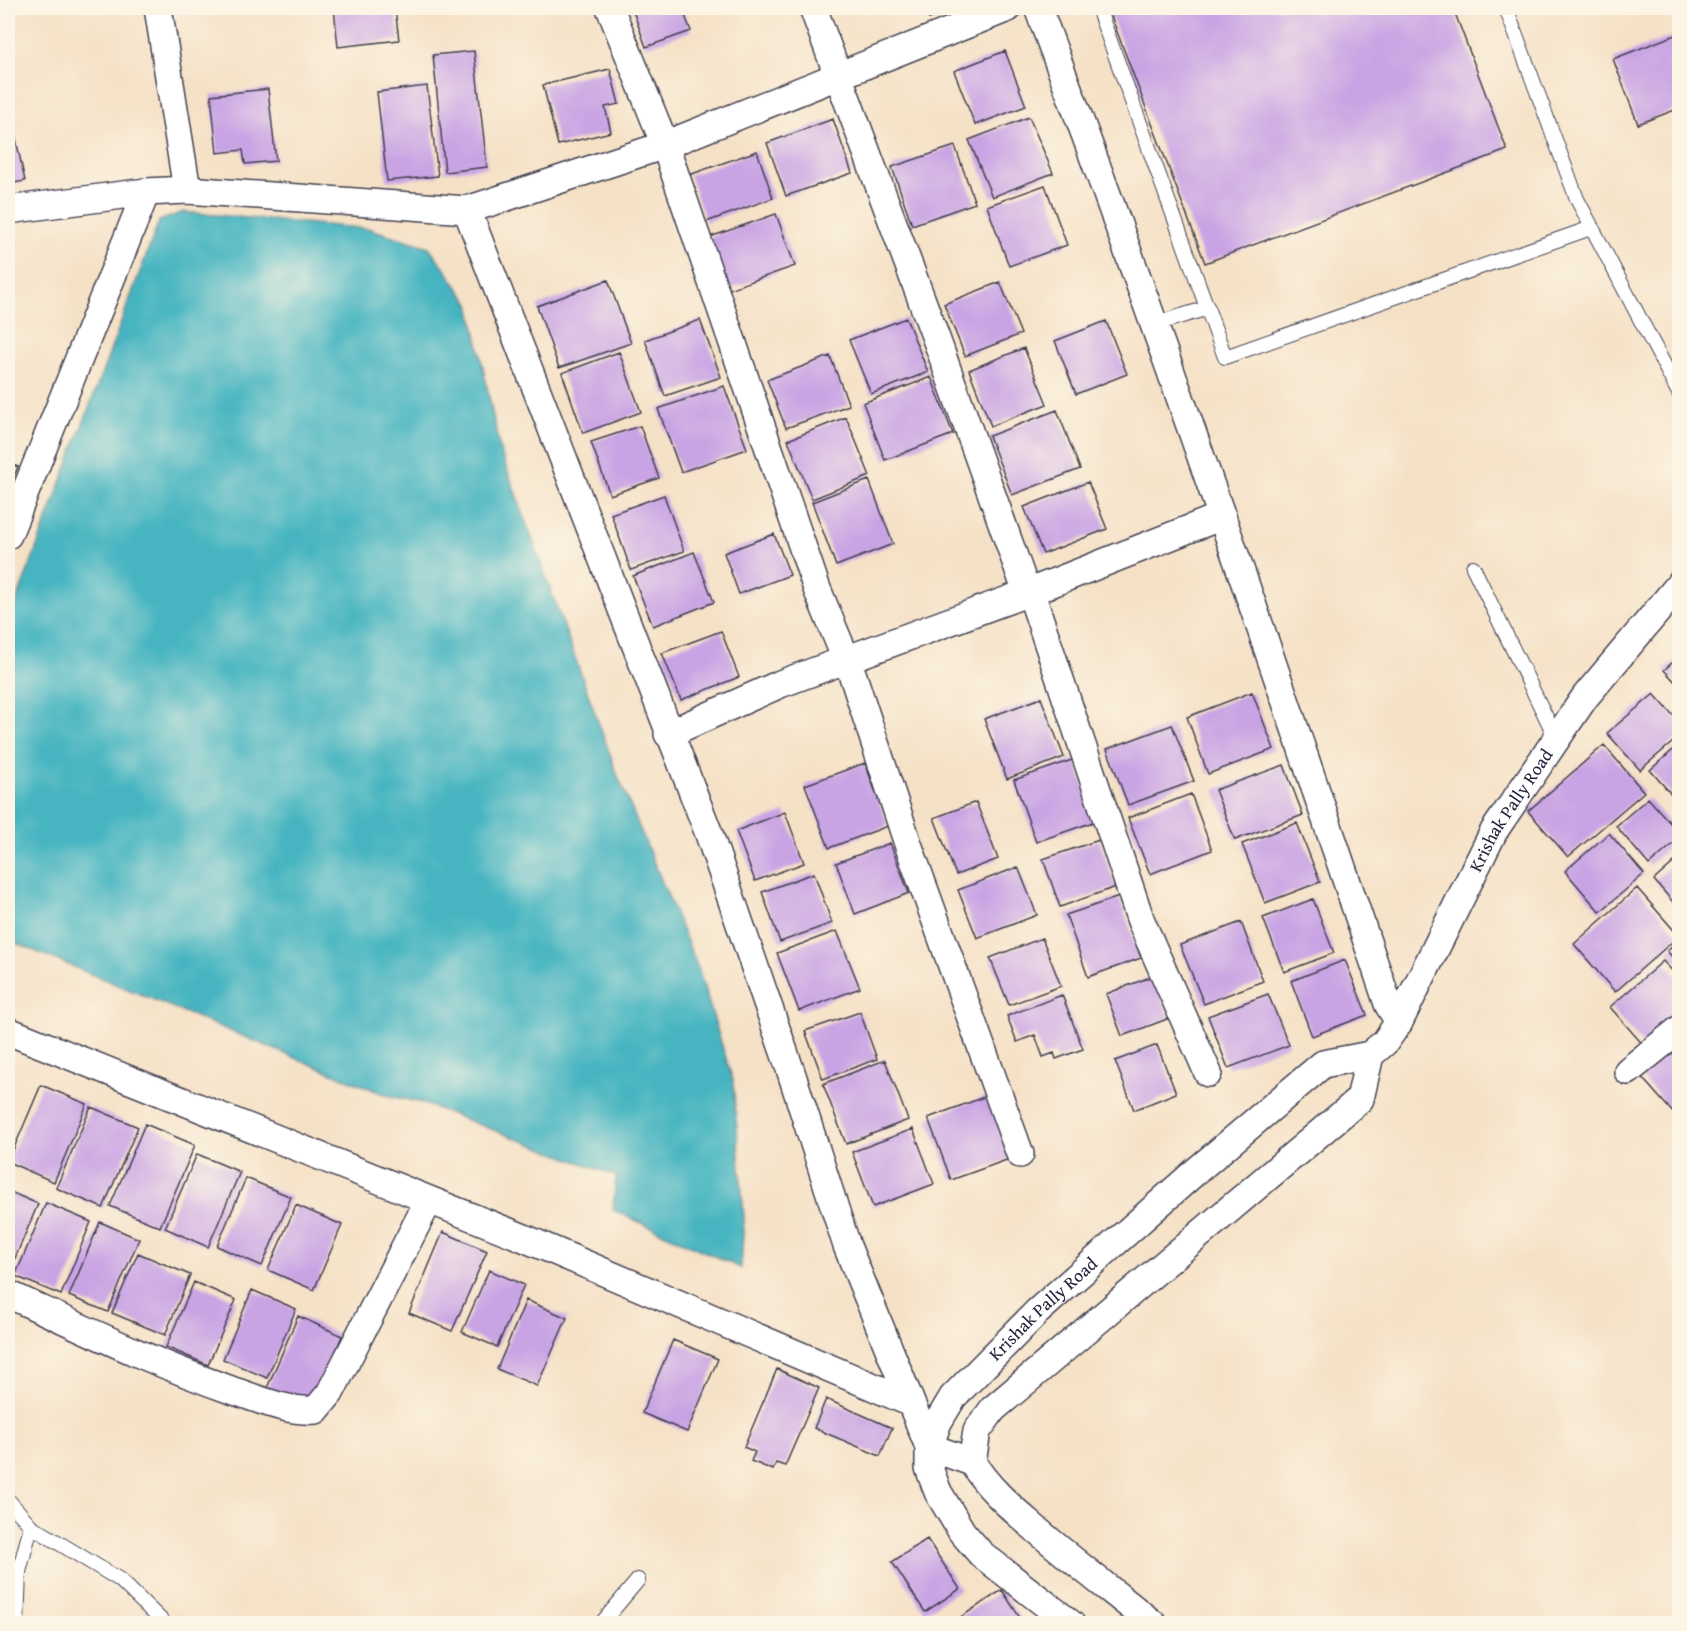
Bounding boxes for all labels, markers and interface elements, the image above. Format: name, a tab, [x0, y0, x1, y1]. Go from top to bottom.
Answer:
street label: Krishak Pally Road	[1462, 743, 1559, 876]
street label: Krishak Pally Road	[982, 1250, 1103, 1367]

